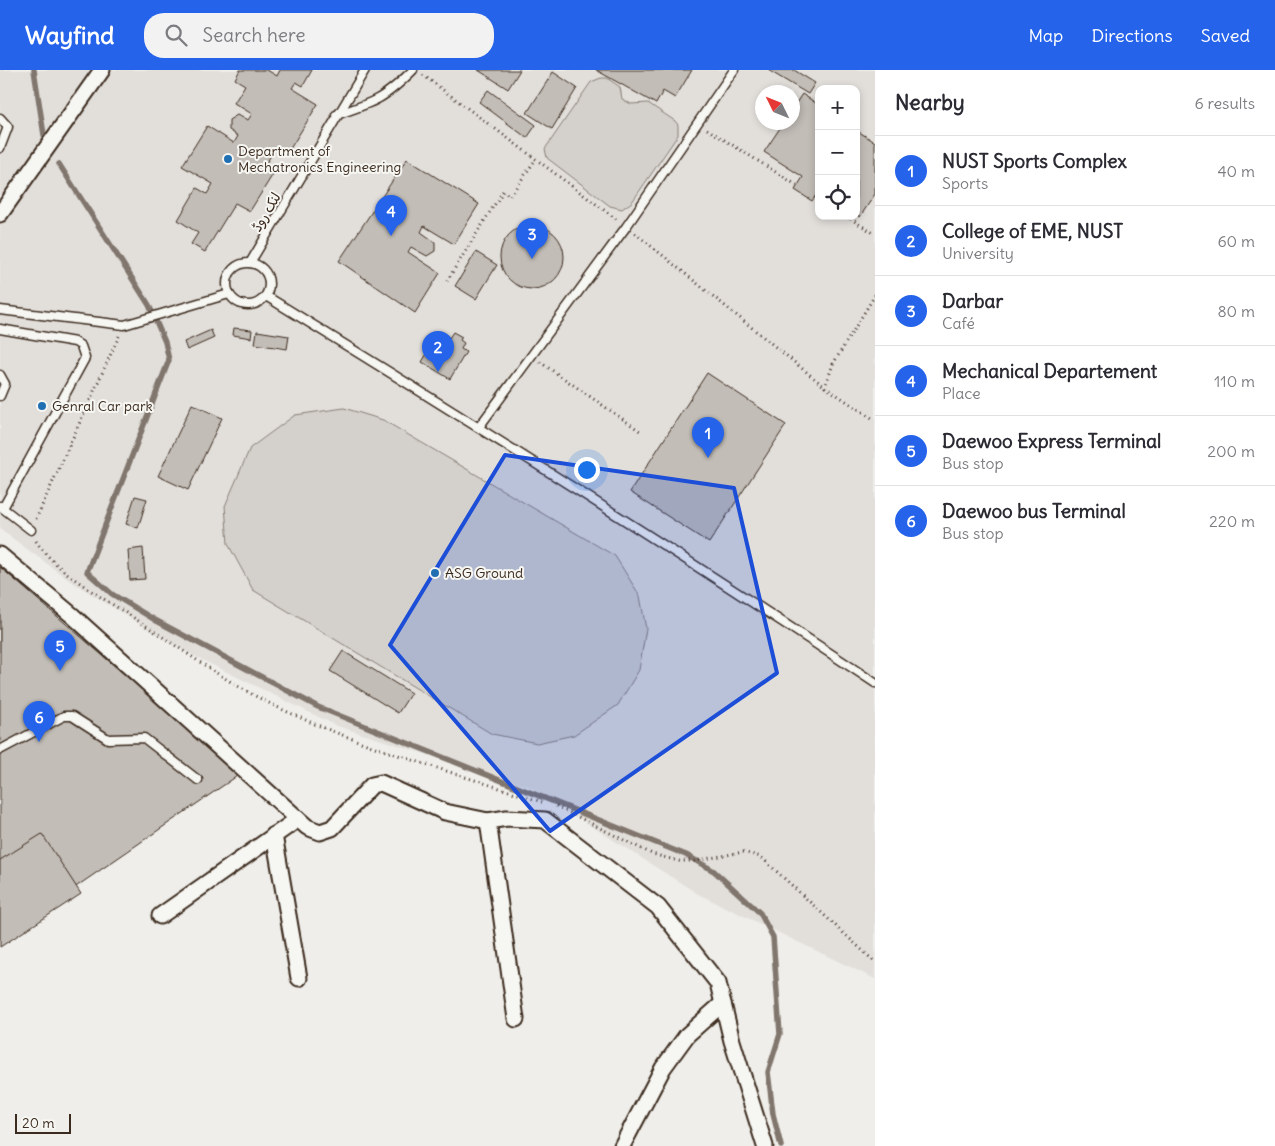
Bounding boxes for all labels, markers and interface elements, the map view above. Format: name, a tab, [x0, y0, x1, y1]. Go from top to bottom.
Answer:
search box	[144, 13, 494, 58]
text: Wayfind	[25, 20, 114, 50]
icon: search	[162, 21, 190, 49]
text: Search here	[202, 23, 306, 47]
text: Map	[1028, 24, 1063, 47]
text: Directions	[1091, 24, 1173, 47]
text: Saved	[1201, 24, 1250, 47]
north arrow	[755, 85, 800, 130]
map controls	[815, 85, 860, 220]
button: +	[815, 85, 860, 130]
text: Nearby	[895, 89, 965, 116]
text: 6 results	[1194, 93, 1255, 113]
button: −	[815, 130, 860, 175]
place label: Department of Mechatronics Engineering	[238, 142, 401, 176]
text: NUST Sports Complex	[942, 149, 1127, 173]
marker: Department of Mechatronics Engineering	[222, 153, 234, 165]
text: 1	[908, 161, 914, 181]
text: 40 m	[1217, 161, 1255, 181]
text: Sports	[942, 173, 988, 193]
button: locate	[815, 175, 860, 220]
street label: لنک روڈ	[247, 189, 285, 235]
pin: 4	[375, 195, 407, 236]
pin: 3	[516, 218, 548, 259]
text: College of EME, NUST	[942, 219, 1123, 243]
text: 2	[907, 231, 915, 251]
text: 60 m	[1217, 231, 1255, 251]
text: University	[942, 243, 1014, 263]
text: Darbar	[942, 289, 1003, 313]
text: 3	[906, 301, 916, 321]
text: 80 m	[1217, 301, 1255, 321]
text: Café	[942, 313, 975, 333]
pin: 2	[422, 331, 454, 372]
text: Mechanical Departement	[942, 359, 1157, 383]
text: 4	[906, 371, 916, 391]
text: 110 m	[1214, 371, 1255, 391]
text: Place	[942, 383, 981, 403]
place label: Genral Car park	[52, 397, 153, 415]
marker: Genral Car park	[36, 400, 48, 412]
pin: 1	[692, 417, 724, 458]
text: Daewoo Express Terminal	[942, 429, 1161, 453]
text: 5	[906, 441, 916, 461]
text: 200 m	[1207, 441, 1255, 461]
text: Bus stop	[942, 453, 1004, 473]
your location	[574, 457, 600, 483]
text: Daewoo bus Terminal	[942, 499, 1126, 523]
text: 6	[906, 511, 916, 531]
text: 220 m	[1209, 511, 1255, 531]
text: Bus stop	[942, 523, 1004, 543]
place label: ASG Ground	[445, 564, 523, 582]
marker: ASG Ground	[429, 567, 441, 579]
pin: 5	[44, 630, 76, 671]
pin: 6	[23, 701, 55, 742]
scale bar	[15, 1111, 71, 1134]
text: 20 m	[22, 1114, 55, 1132]

